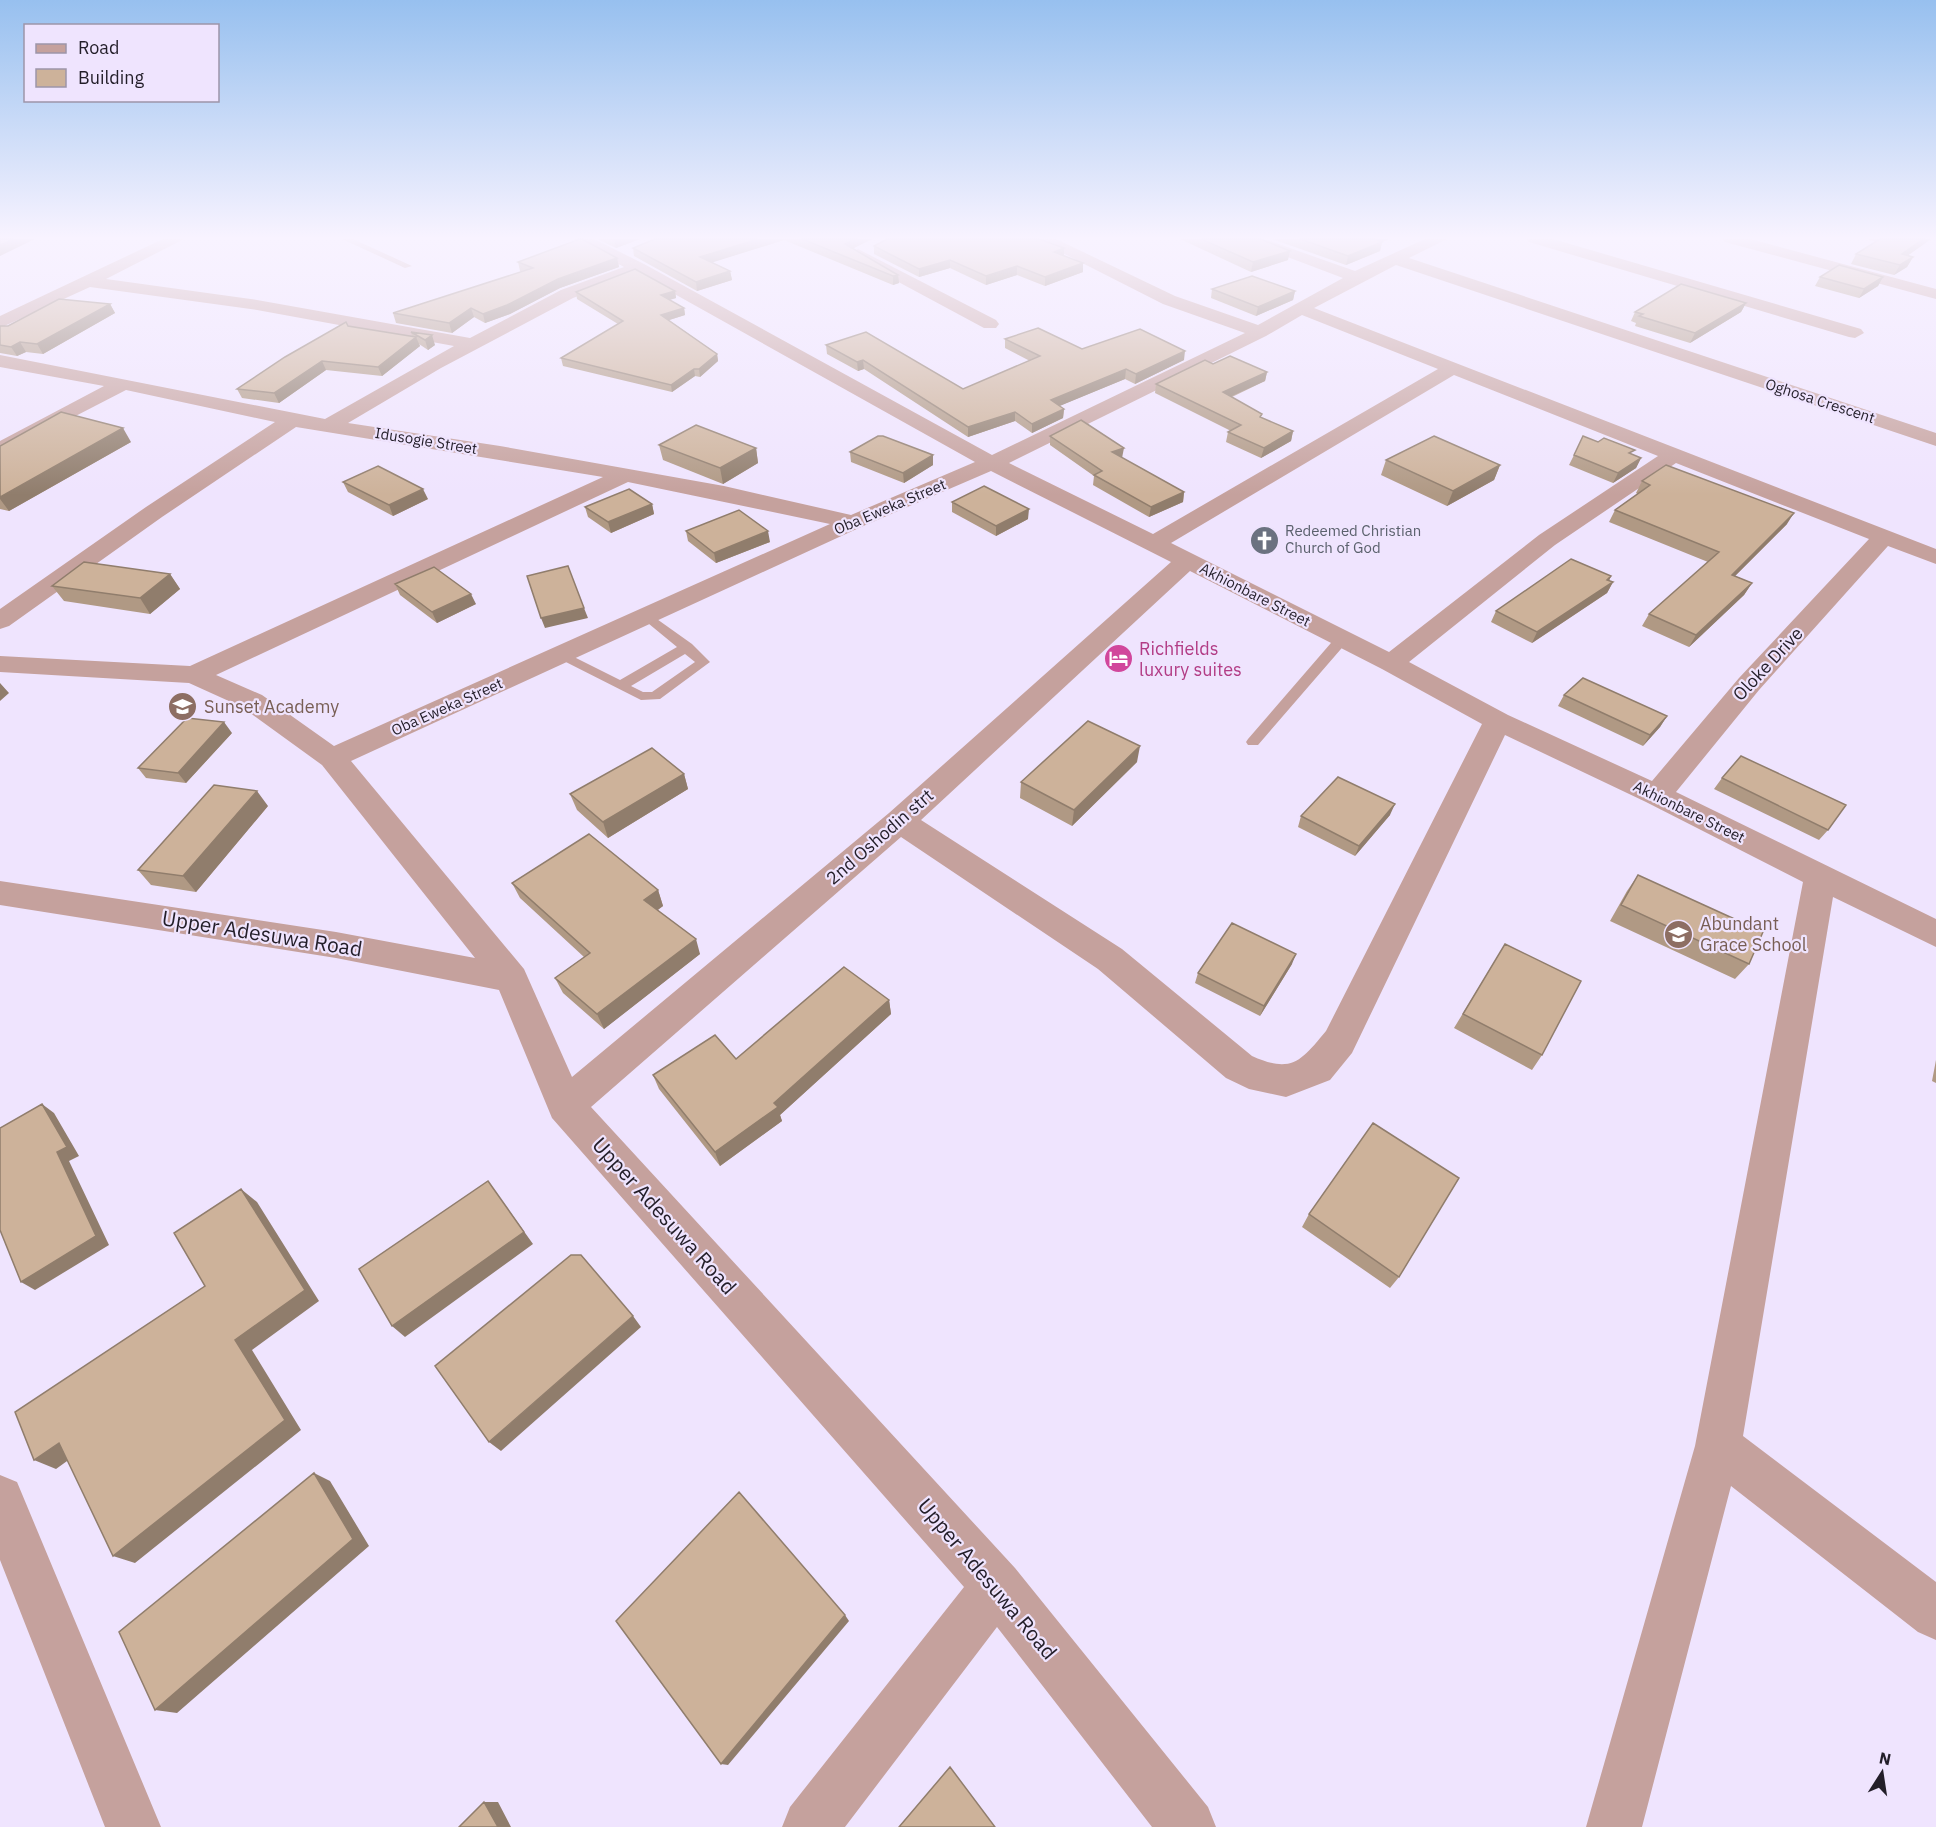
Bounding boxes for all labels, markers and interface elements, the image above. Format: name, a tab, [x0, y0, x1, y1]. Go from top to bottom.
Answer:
legend	[24, 24, 219, 102]
text: Road	[78, 36, 119, 59]
text: Building	[78, 66, 145, 89]
street label: Oghosa Crescent	[1763, 374, 1877, 427]
street label: Idusogie Street	[374, 423, 479, 458]
street label: Oba Eweka Street	[831, 474, 949, 539]
place label: Redeemed Christian Church of God	[1285, 521, 1421, 557]
church icon: Redeemed Christian Church of God	[1248, 524, 1280, 556]
street label: Akhionbare Street	[1197, 558, 1314, 631]
street label: Oloke Drive	[1728, 622, 1808, 705]
place label: Richfields luxury suites	[1139, 637, 1242, 681]
hotel icon: Richfields luxury suites	[1102, 643, 1134, 675]
street label: Oba Eweka Street	[388, 673, 505, 740]
school or university icon: Sunset Academy	[167, 691, 199, 723]
place label: Sunset Academy	[204, 695, 339, 718]
street label: Akhionbare Street	[1630, 776, 1748, 847]
street label: 2nd Oshodin strt	[821, 784, 938, 890]
street label: Upper Adesuwa Road	[160, 903, 364, 963]
place label: Abundant Grace School	[1700, 912, 1807, 956]
school or university icon: Abundant Grace School	[1663, 918, 1695, 950]
street label: Upper Adesuwa Road	[587, 1131, 743, 1300]
street label: Upper Adesuwa Road	[912, 1492, 1064, 1665]
north arrow	[1852, 1743, 1912, 1803]
text: N	[1877, 1747, 1893, 1769]

